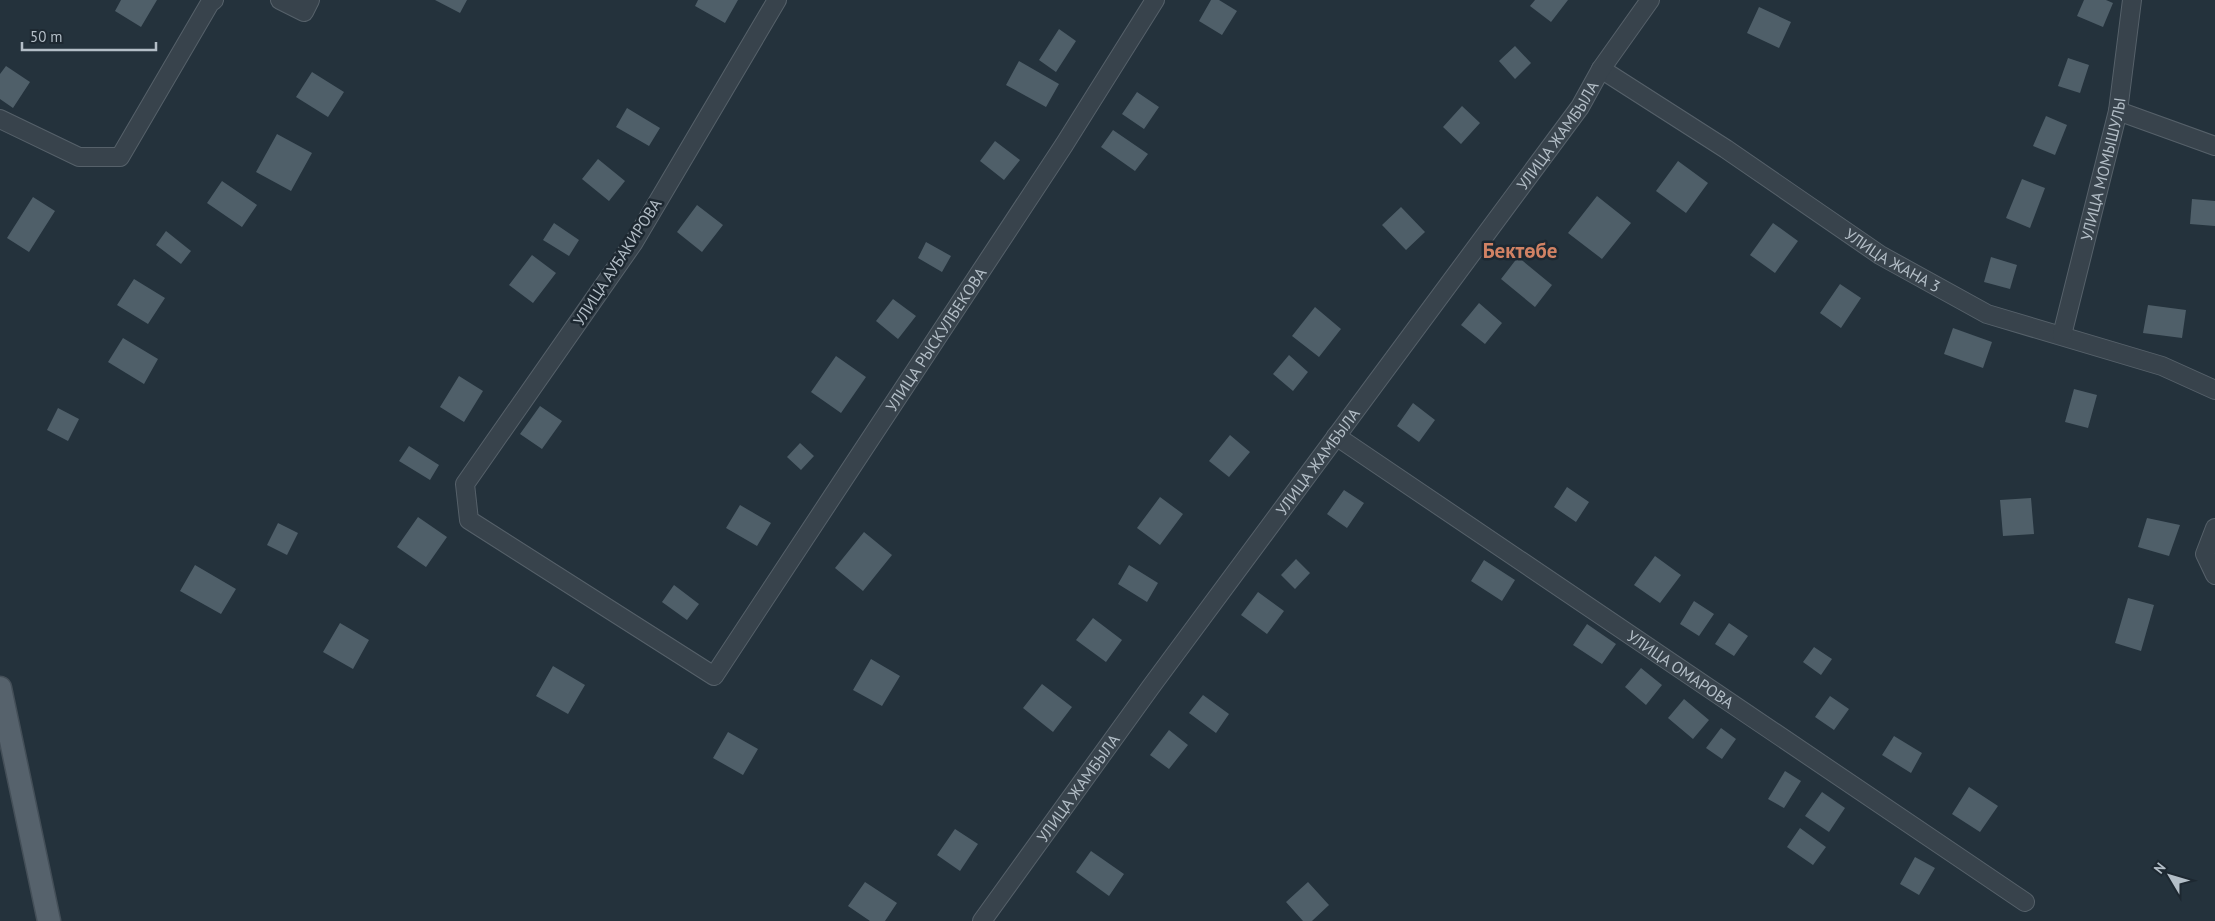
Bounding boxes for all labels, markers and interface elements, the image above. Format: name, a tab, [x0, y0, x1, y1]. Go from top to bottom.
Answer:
scale bar	[22, 20, 156, 52]
text: 50 m	[30, 27, 63, 46]
street label: УЛИЦА ЖАМБЫЛА	[1512, 77, 1603, 194]
street label: УЛИЦА МОМЫШУЛЫ	[2076, 96, 2130, 243]
street label: УЛИЦА АУБАКИРОВА	[568, 194, 666, 329]
street label: УЛИЦА ЖАНА 3	[1841, 224, 1944, 296]
district label: Бектөбе	[1483, 237, 1557, 264]
street label: УЛИЦА РЫСКУЛБЕКОВА	[881, 263, 991, 415]
street label: УЛИЦА ЖАМБЫЛА	[1271, 403, 1364, 519]
street label: УЛИЦА ОМАРОВА	[1623, 626, 1738, 713]
street label: УЛИЦА ЖАМБЫЛА	[1032, 729, 1124, 846]
north arrow	[2145, 851, 2195, 901]
text: N	[2150, 859, 2170, 877]

